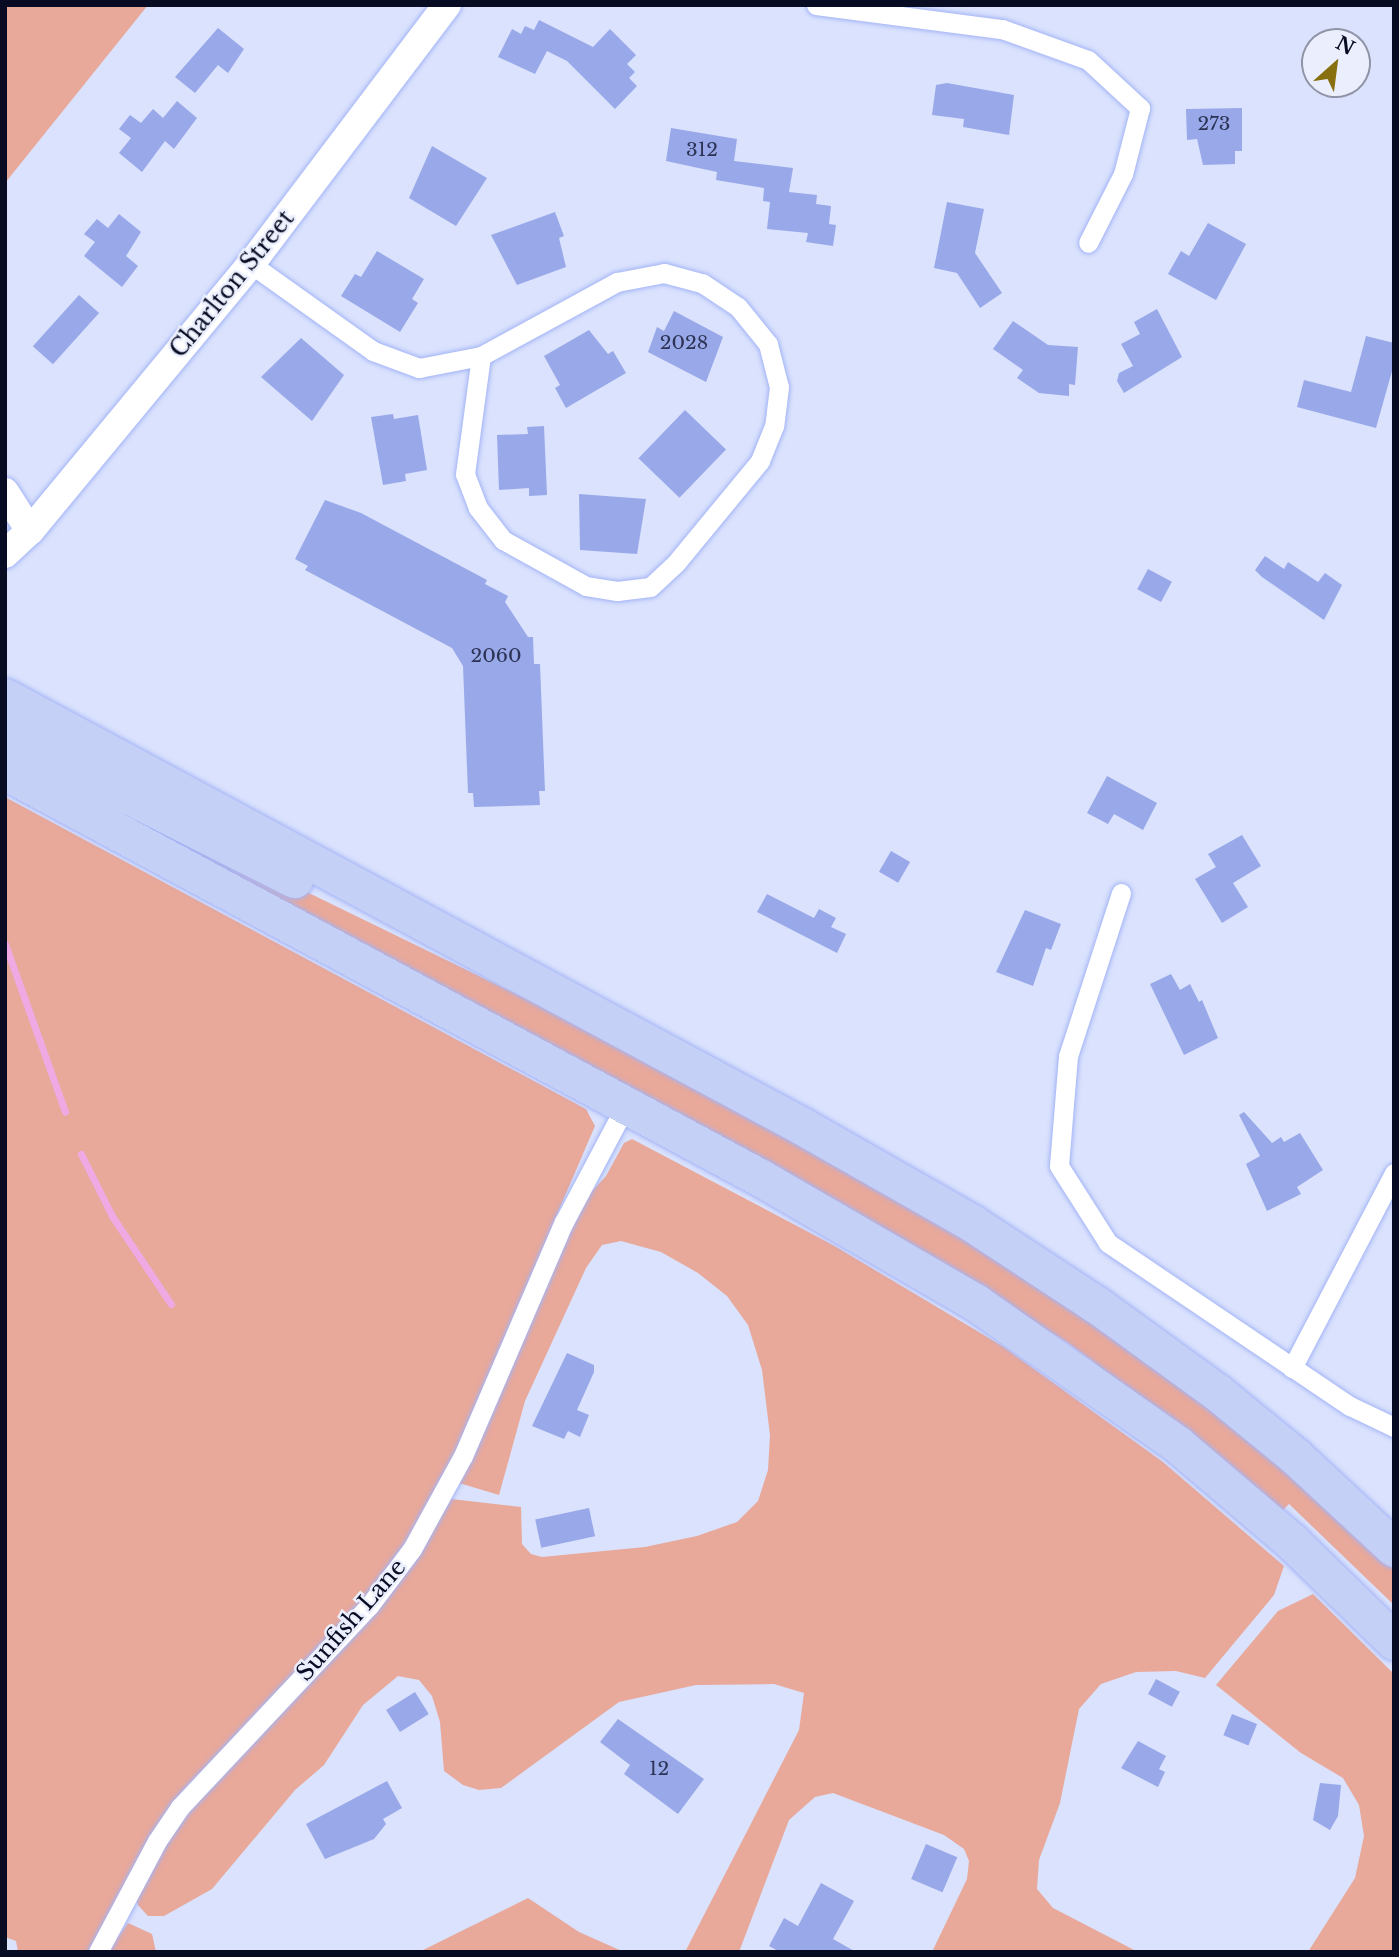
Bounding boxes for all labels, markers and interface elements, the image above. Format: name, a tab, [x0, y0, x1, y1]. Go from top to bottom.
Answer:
north arrow	[1301, 28, 1371, 98]
text: N	[1332, 31, 1358, 60]
house number: 273	[1198, 113, 1230, 135]
house number: 312	[686, 139, 718, 161]
street label: Charlton Street	[164, 205, 300, 363]
house number: 2028	[660, 332, 708, 354]
house number: 2060	[470, 645, 522, 667]
street label: Sunfish Lane	[291, 1553, 411, 1687]
house number: 12	[649, 1758, 669, 1780]

